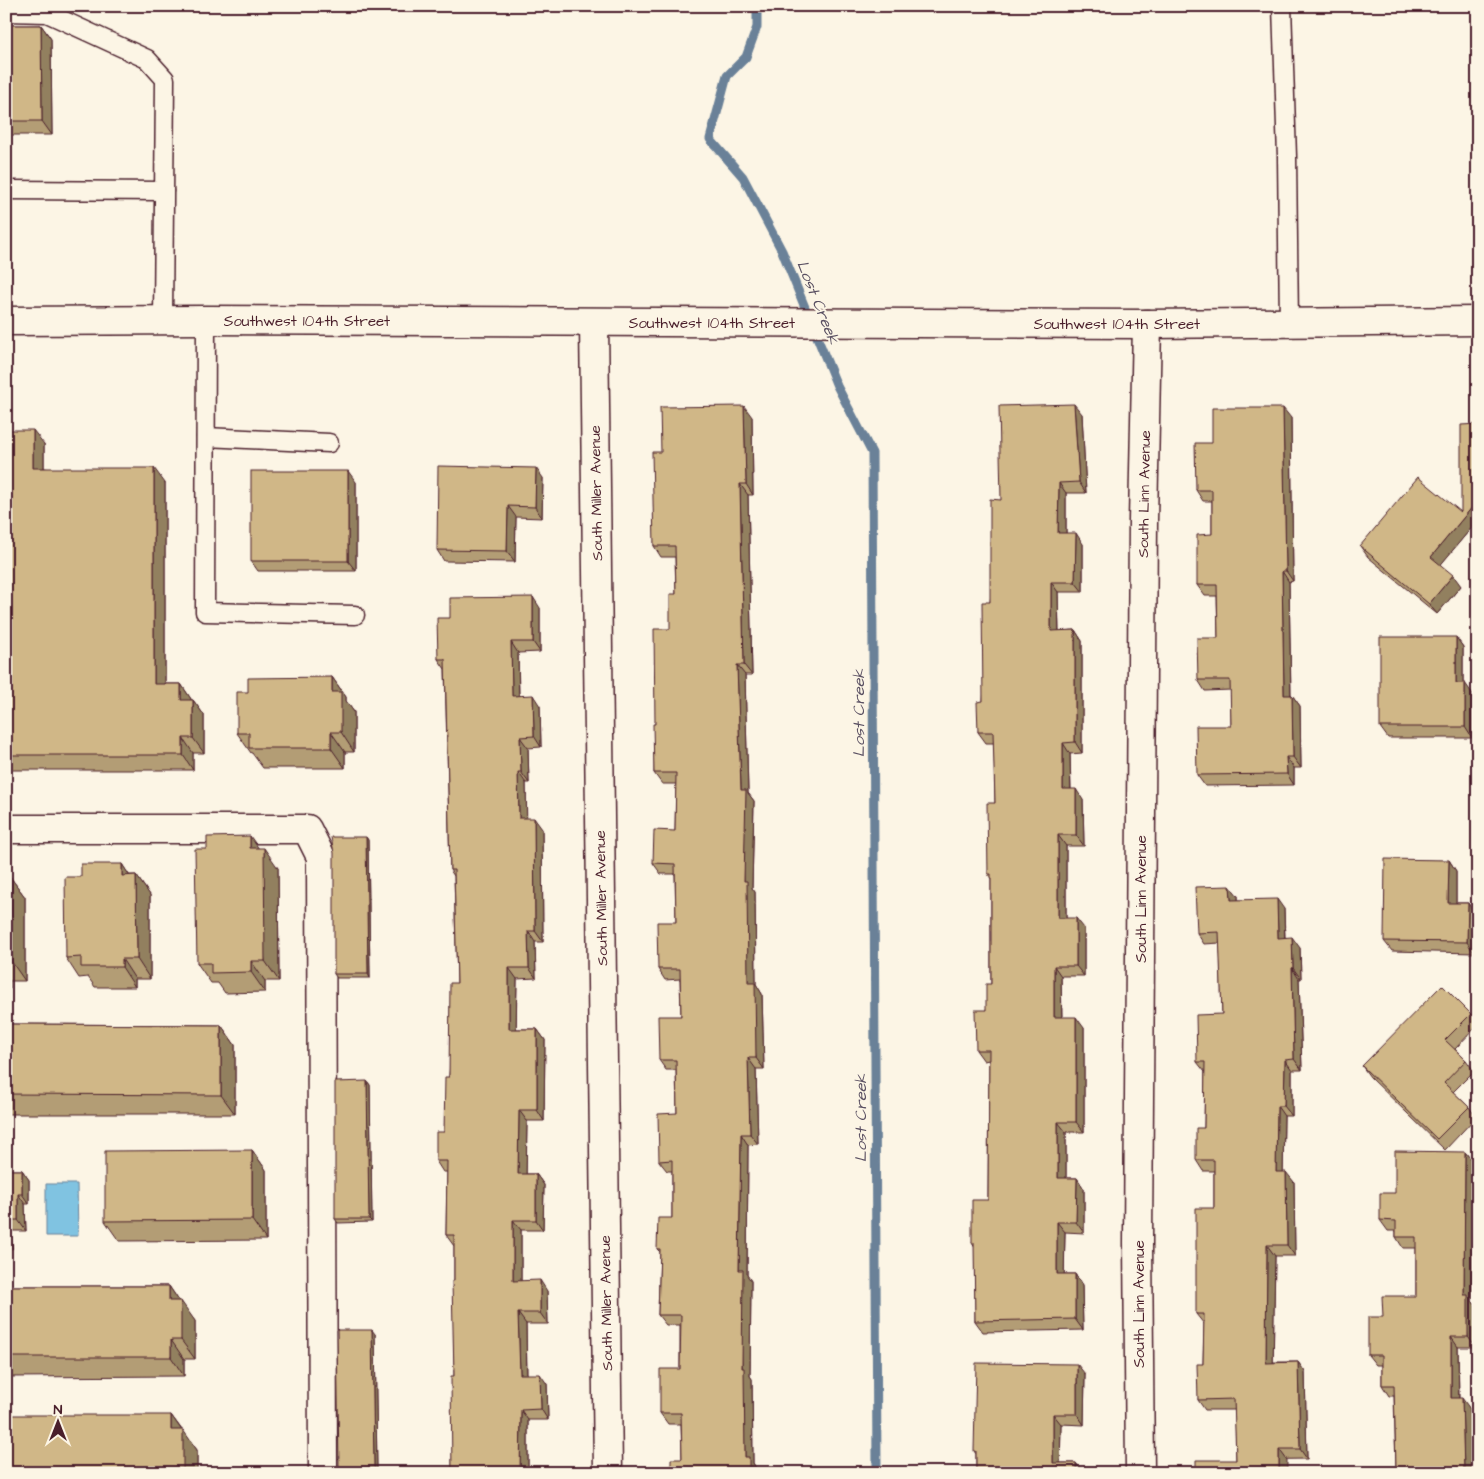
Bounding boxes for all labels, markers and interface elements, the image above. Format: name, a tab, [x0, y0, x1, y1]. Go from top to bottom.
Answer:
water label: Lost Creek	[791, 257, 845, 349]
street label: Southwest 104th Street	[224, 311, 390, 332]
street label: Southwest 104th Street	[629, 313, 795, 334]
street label: Southwest 104th Street	[1034, 314, 1200, 335]
street label: South Miller Avenue	[585, 425, 608, 561]
street label: South Linn Avenue	[1133, 430, 1156, 558]
water label: Lost Creek	[848, 668, 870, 757]
street label: South Miller Avenue	[590, 830, 613, 966]
street label: South Linn Avenue	[1131, 835, 1152, 963]
water label: Lost Creek	[850, 1073, 872, 1162]
street label: South Miller Avenue	[595, 1235, 618, 1371]
street label: South Linn Avenue	[1129, 1240, 1150, 1368]
north arrow	[32, 1396, 82, 1446]
text: N	[54, 1400, 63, 1420]

